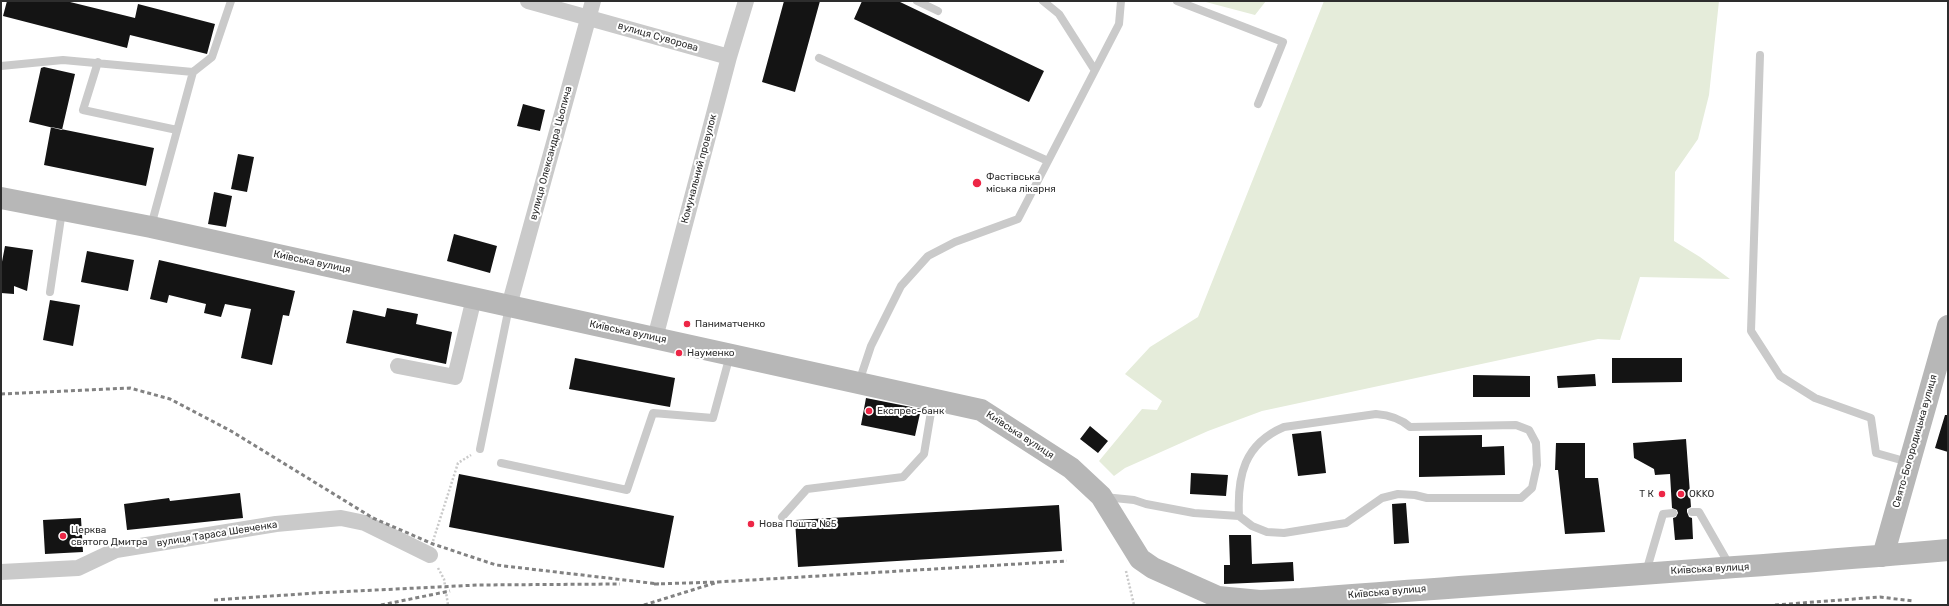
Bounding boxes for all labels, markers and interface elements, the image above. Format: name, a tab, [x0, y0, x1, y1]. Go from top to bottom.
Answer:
street label: вулиця Суворова	[616, 20, 700, 54]
street label: вулиця Олександра Цьопича	[527, 85, 575, 221]
street label: Комунальний провулок	[679, 113, 719, 225]
place label: Фастівська міська лікарня	[986, 171, 1056, 194]
marker: Фастівська міська лікарня	[971, 177, 983, 189]
street label: Київська вулиця	[272, 248, 352, 276]
street label: Київська вулиця	[588, 318, 668, 346]
place label: Паниматченко	[695, 318, 765, 330]
marker: Паниматченко	[682, 319, 692, 329]
place label: Науменко	[687, 347, 735, 359]
marker: Науменко	[674, 348, 684, 358]
street label: Свято-Богородицька вулиця	[1890, 373, 1940, 509]
place label: Експрес-банк	[877, 405, 944, 417]
marker: Експрес-банк	[864, 406, 874, 416]
street label: Київська вулиця	[984, 409, 1056, 461]
place label: Т К	[1639, 488, 1654, 500]
place label: OKKO	[1689, 488, 1714, 500]
marker: Т К	[1657, 489, 1667, 499]
marker: OKKO	[1676, 489, 1686, 499]
place label: Нова Пошта №5	[759, 518, 837, 530]
street label: вулиця Тараса Шевченка	[156, 519, 278, 549]
marker: Нова Пошта №5	[746, 519, 756, 529]
place label: Церква святого Дмитра	[71, 524, 147, 548]
marker: Церква святого Дмитра	[58, 531, 68, 541]
street label: Київська вулиця	[1670, 561, 1750, 577]
street label: Київська вулиця	[1347, 583, 1427, 601]

